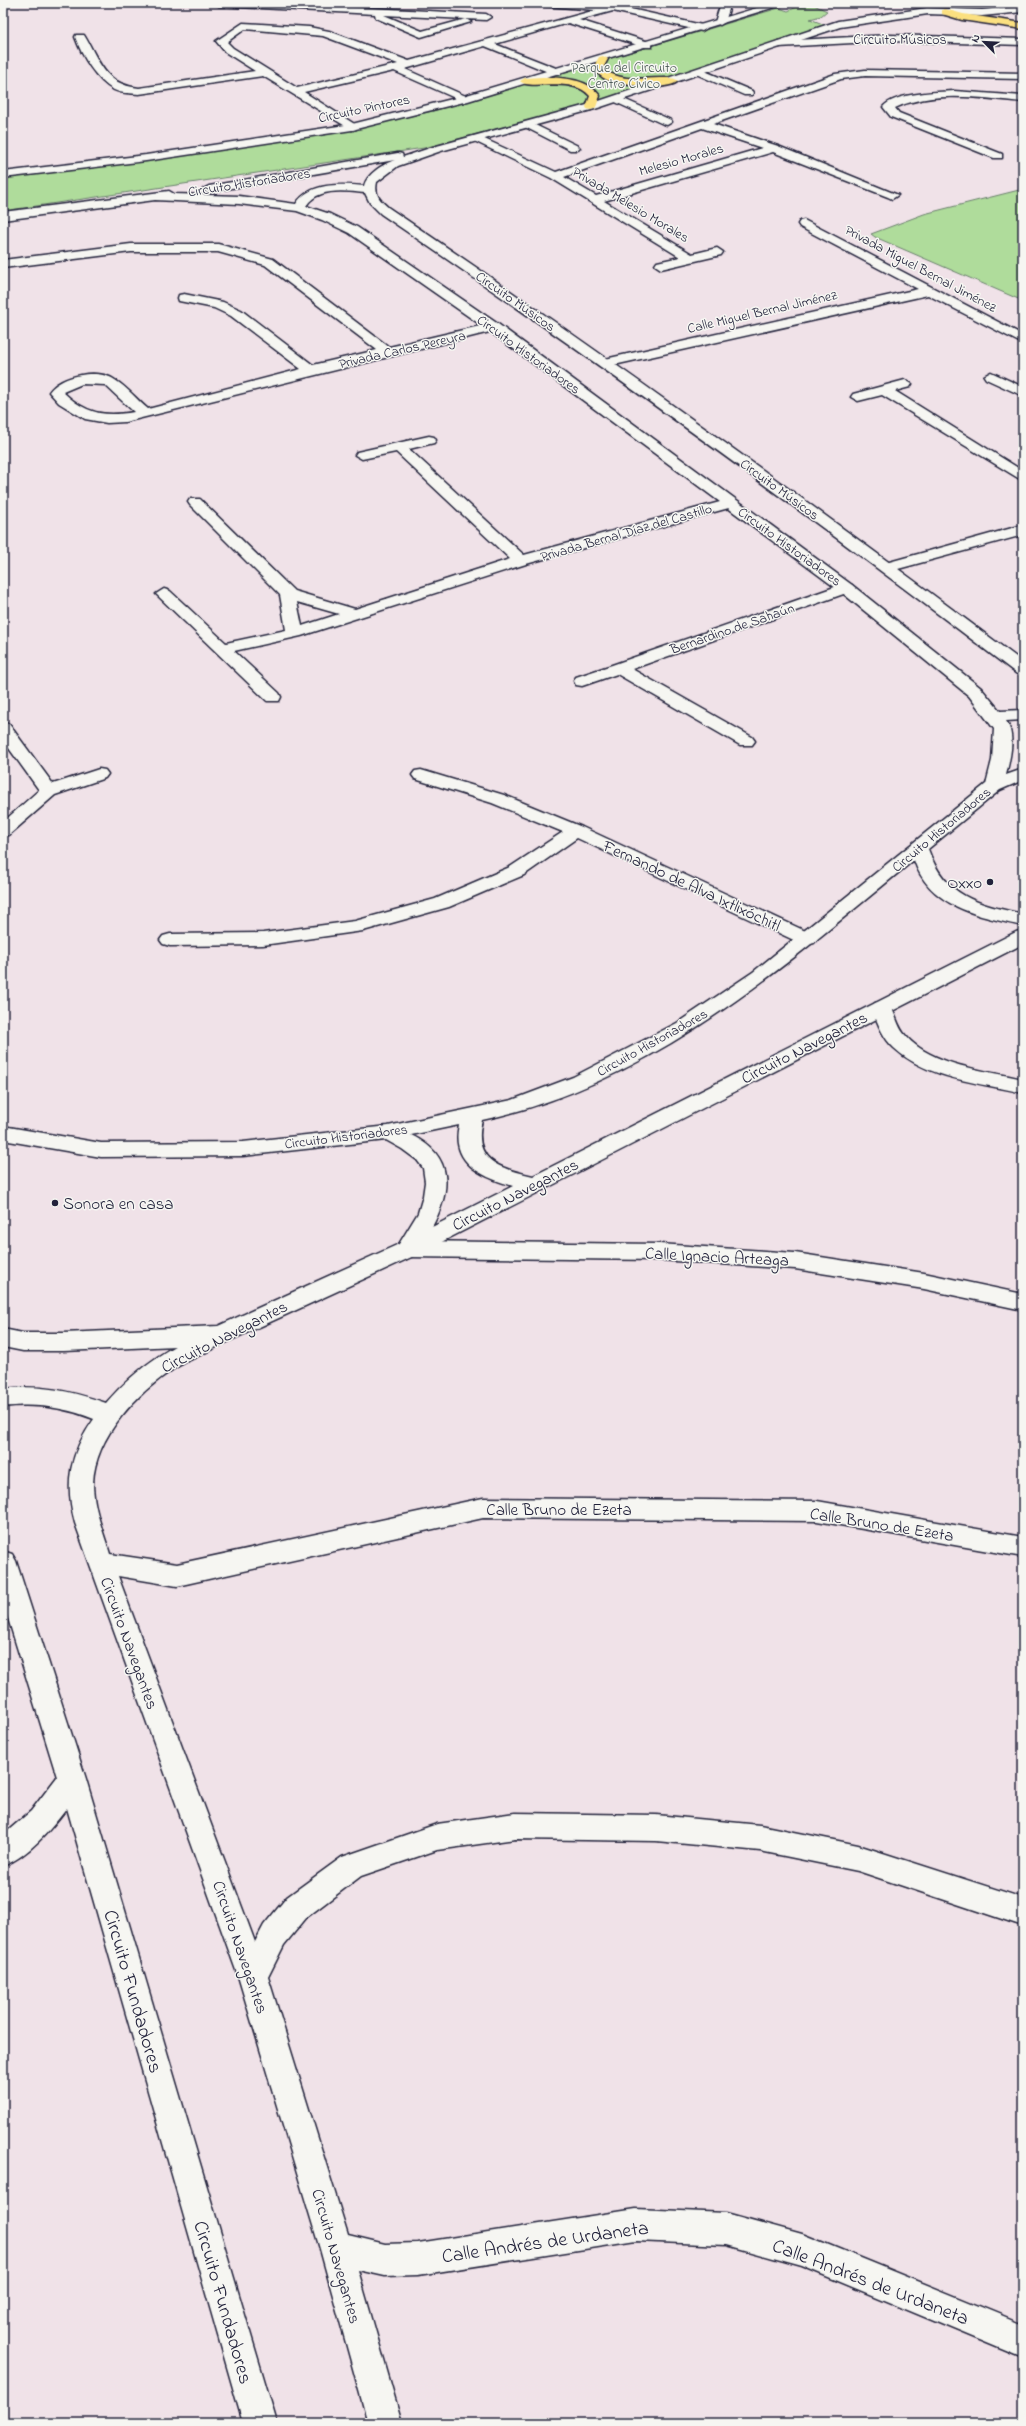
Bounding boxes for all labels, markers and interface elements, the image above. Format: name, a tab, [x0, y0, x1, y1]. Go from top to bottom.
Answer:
north arrow	[964, 22, 1004, 62]
street label: Circuito Músicos	[853, 30, 947, 51]
text: N	[967, 32, 985, 45]
park label: Parque del Circuito Centro Cívico	[571, 58, 677, 95]
street label: Circuito Pintores	[317, 90, 412, 129]
street label: Melesio Morales	[637, 138, 726, 183]
street label: Privada Melesio Morales	[568, 162, 693, 249]
street label: Circuito Historiadores	[186, 163, 312, 204]
street label: Privada Miguel Bernal Jiménez	[840, 220, 1000, 319]
street label: Circuito Músicos	[471, 267, 559, 338]
street label: Calle Miguel Bernal Jiménez	[685, 285, 840, 341]
street label: Circuito Historiadores	[472, 310, 584, 400]
street label: Privada Carlos Pereyra	[337, 326, 468, 376]
street label: Circuito Músicos	[735, 454, 823, 526]
street label: Privada Bernal Díaz del Castillo	[538, 499, 715, 568]
street label: Circuito Historiadores	[733, 502, 845, 592]
street label: Bernardino de Sahaún	[667, 598, 798, 661]
street label: Circuito Historiadores	[888, 782, 996, 878]
street label: Fernando de Alva Ixtlixóchitl	[597, 834, 785, 939]
place label: Oxxo	[947, 871, 982, 896]
marker: Oxxo	[985, 877, 995, 887]
street label: Circuito Historiadores	[593, 1004, 712, 1083]
street label: Circuito Navegantes	[737, 1006, 873, 1093]
street label: Circuito Historiadores	[283, 1120, 409, 1155]
street label: Circuito Navegantes	[448, 1153, 584, 1240]
place label: Sonora en casa	[63, 1192, 173, 1217]
marker: Sonora en casa	[50, 1198, 60, 1208]
street label: Calle Ignacio Arteaga	[644, 1241, 790, 1276]
street label: Circuito Navegantes	[157, 1295, 293, 1382]
street label: Calle Bruno de Ezeta	[486, 1498, 632, 1523]
street label: Calle Bruno de Ezeta	[808, 1502, 955, 1549]
street label: Circuito Navegantes	[91, 1574, 164, 1714]
street label: Circuito Navegantes	[203, 1878, 274, 2018]
street label: Circuito Fundadores	[94, 1907, 169, 2077]
street label: Circuito Navegantes	[302, 2186, 367, 2327]
street label: Calle Andrés de Urdaneta	[440, 2215, 651, 2272]
street label: Circuito Fundadores	[184, 2218, 259, 2388]
street label: Calle Andrés de Urdaneta	[768, 2232, 973, 2334]

